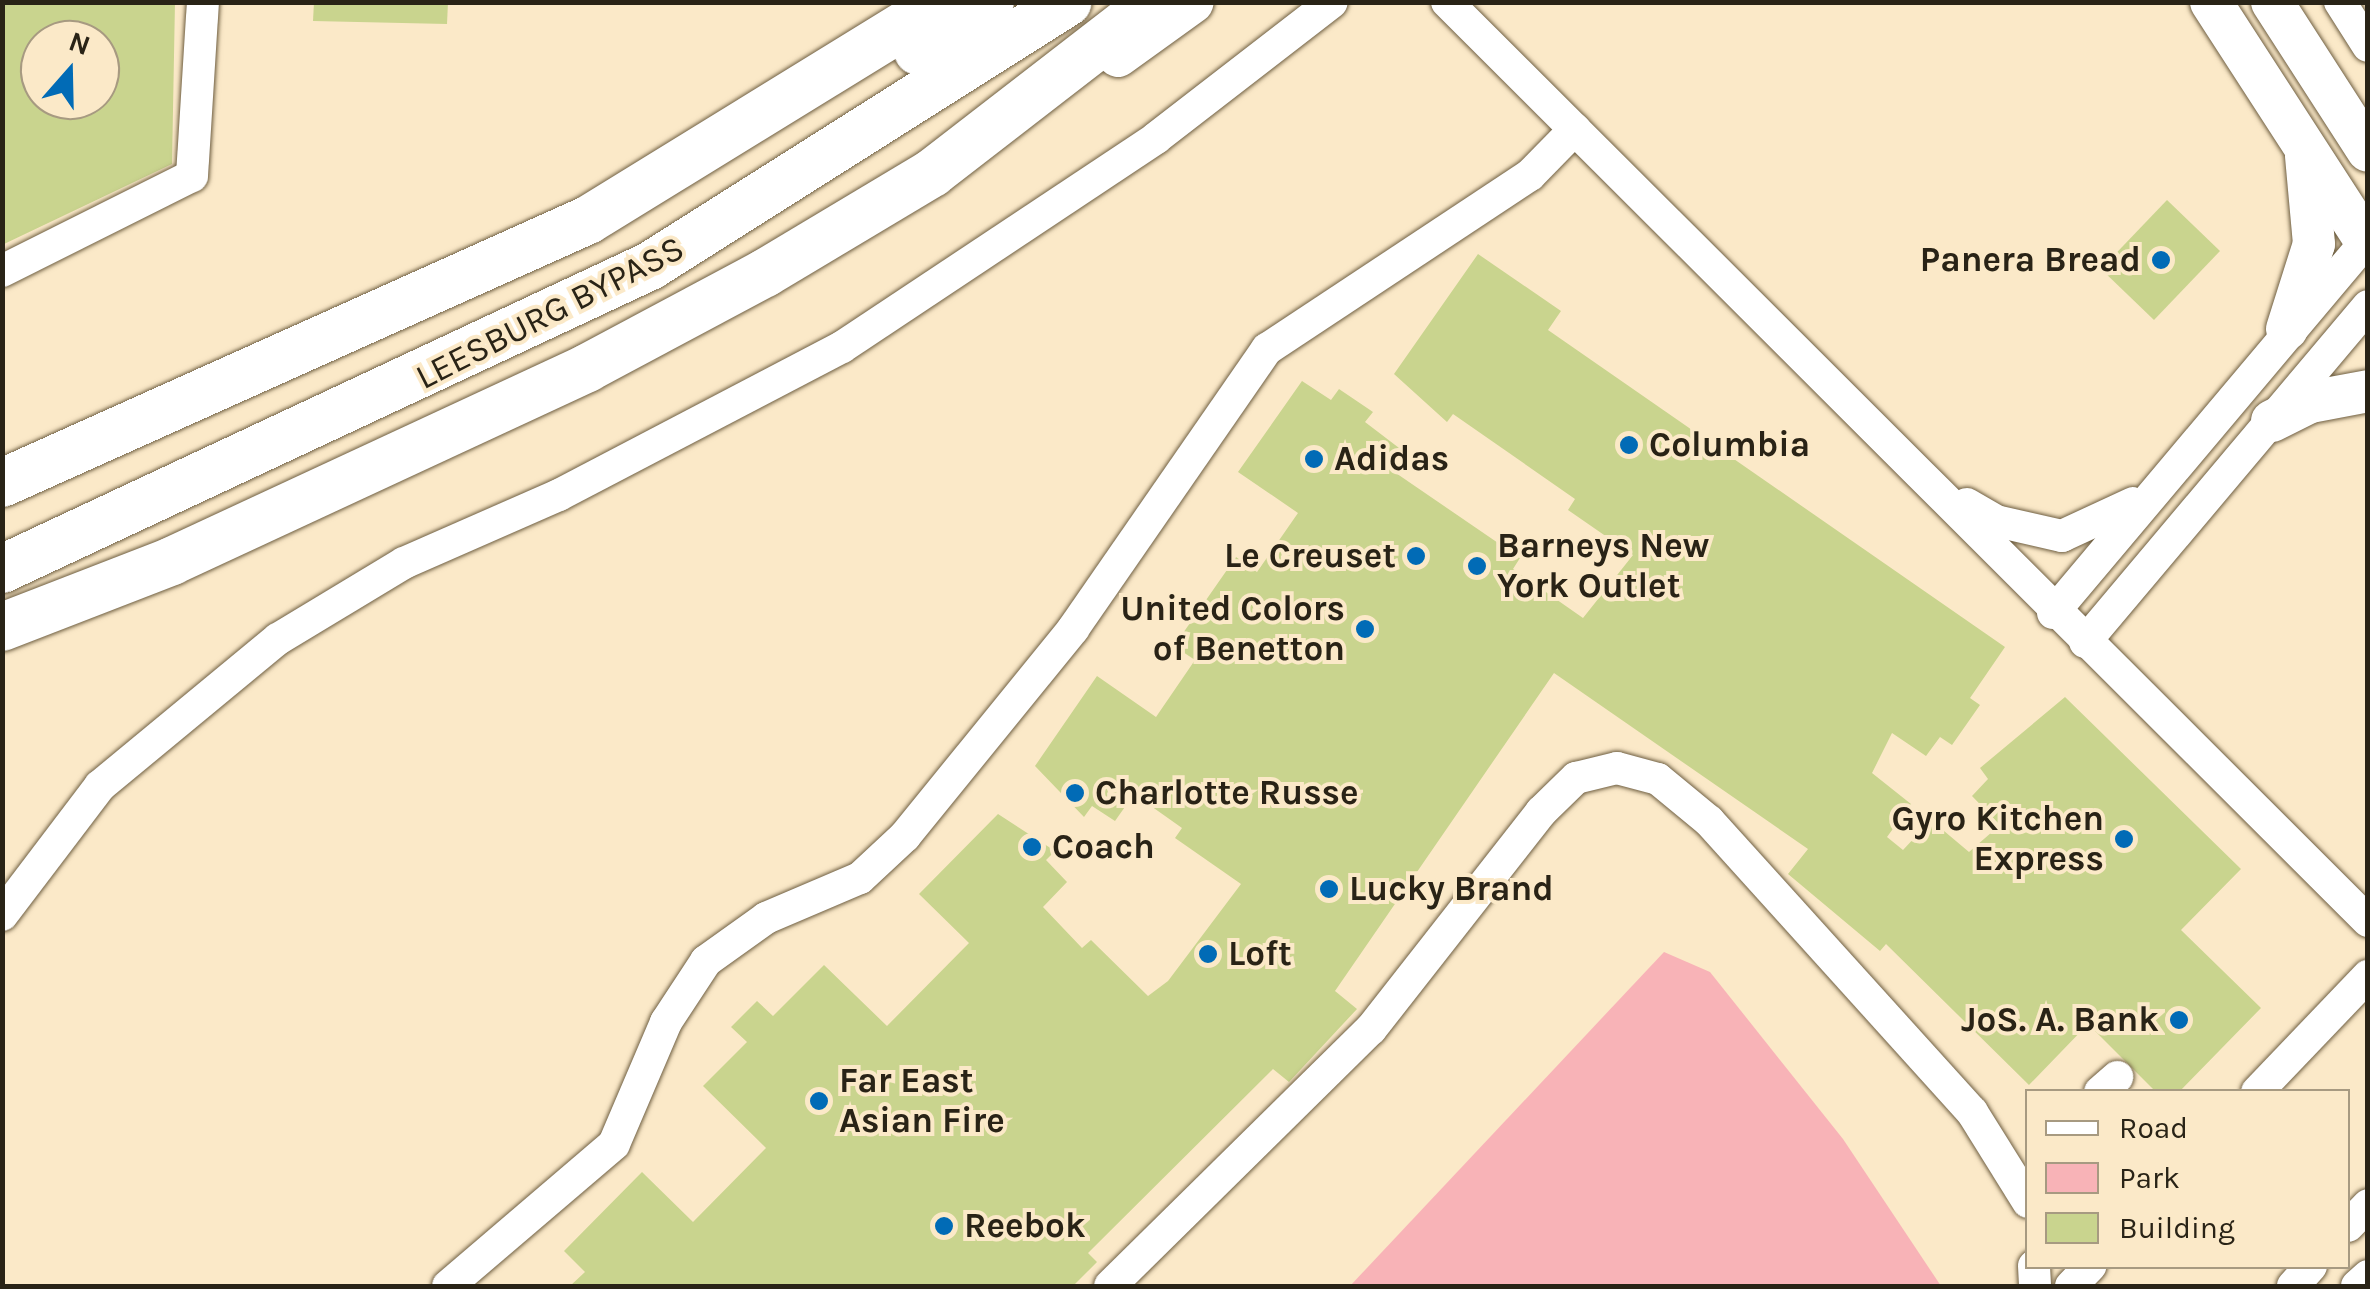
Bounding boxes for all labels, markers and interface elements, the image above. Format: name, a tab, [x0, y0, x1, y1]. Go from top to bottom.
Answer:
north arrow	[20, 20, 120, 120]
text: N	[65, 24, 95, 62]
street label: LEESBURG BYPASS	[409, 227, 691, 399]
place label: Panera Bread	[1920, 239, 2141, 281]
marker: Panera Bread	[2150, 249, 2172, 271]
place label: Columbia	[1649, 424, 1810, 466]
marker: Columbia	[1618, 434, 1640, 456]
place label: Adidas	[1334, 438, 1449, 480]
marker: Adidas	[1303, 448, 1325, 470]
place label: Barneys New York Outlet	[1497, 525, 1709, 607]
place label: Le Creuset	[1224, 535, 1396, 577]
marker: Le Creuset	[1405, 545, 1427, 567]
marker: Barneys New York Outlet	[1466, 555, 1488, 577]
place label: United Colors of Benetton	[1120, 588, 1345, 670]
marker: United Colors of Benetton	[1354, 618, 1376, 640]
place label: Charlotte Russe	[1095, 772, 1359, 814]
marker: Charlotte Russe	[1064, 782, 1086, 804]
place label: Gyro Kitchen Express	[1891, 798, 2104, 880]
place label: Coach	[1052, 826, 1155, 868]
marker: Gyro Kitchen Express	[2113, 828, 2135, 850]
marker: Coach	[1021, 836, 1043, 858]
place label: Lucky Brand	[1349, 868, 1554, 910]
marker: Lucky Brand	[1318, 878, 1340, 900]
place label: Loft	[1228, 933, 1292, 975]
marker: Loft	[1197, 943, 1219, 965]
place label: JoS. A. Bank	[1961, 999, 2159, 1041]
marker: JoS. A. Bank	[2168, 1009, 2190, 1031]
place label: Far East Asian Fire	[839, 1060, 1005, 1142]
legend	[2025, 1089, 2350, 1269]
marker: Far East Asian Fire	[808, 1090, 830, 1112]
text: Road	[2119, 1110, 2188, 1146]
text: Park	[2119, 1160, 2180, 1196]
place label: Reebok	[964, 1205, 1086, 1247]
text: Building	[2119, 1210, 2235, 1246]
marker: Reebok	[933, 1215, 955, 1237]

